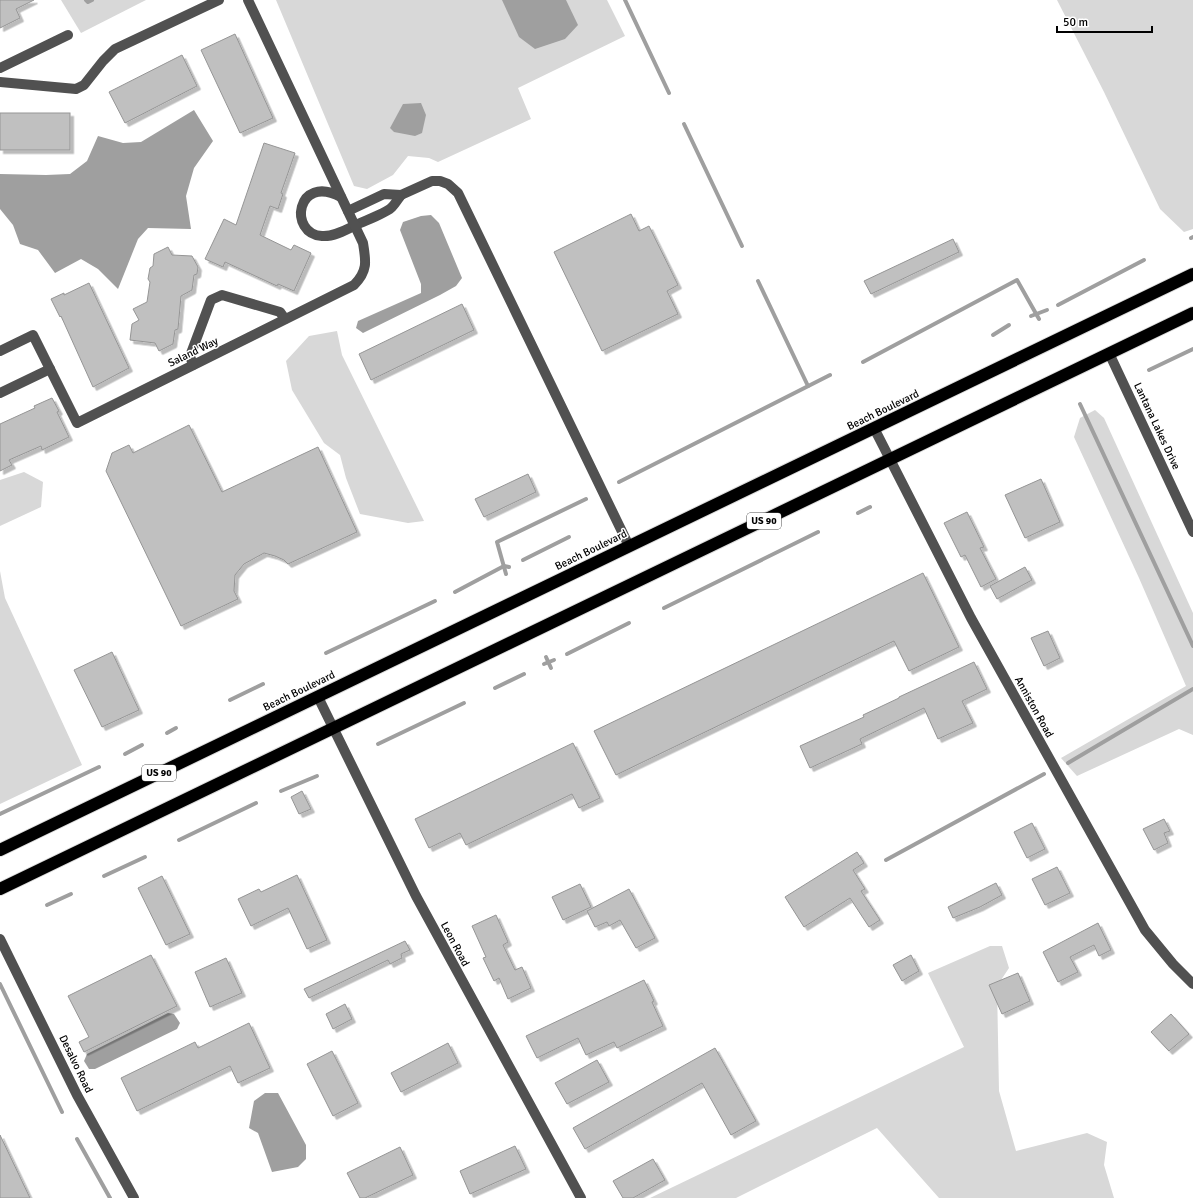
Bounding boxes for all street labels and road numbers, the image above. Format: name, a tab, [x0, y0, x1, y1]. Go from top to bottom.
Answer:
street label: Saland Way	[166, 334, 221, 370]
street label: Lantana Lakes Drive	[1131, 380, 1183, 472]
street label: Beach Boulevard	[845, 387, 921, 433]
road number: US 90	[747, 513, 781, 529]
street label: Beach Boulevard	[553, 527, 629, 573]
street label: Beach Boulevard	[261, 668, 337, 714]
street label: Anniston Road	[1012, 674, 1056, 740]
road number: US 90	[142, 765, 176, 781]
street label: Leon Road	[438, 919, 472, 969]
street label: Desalvo Road	[56, 1033, 96, 1095]

